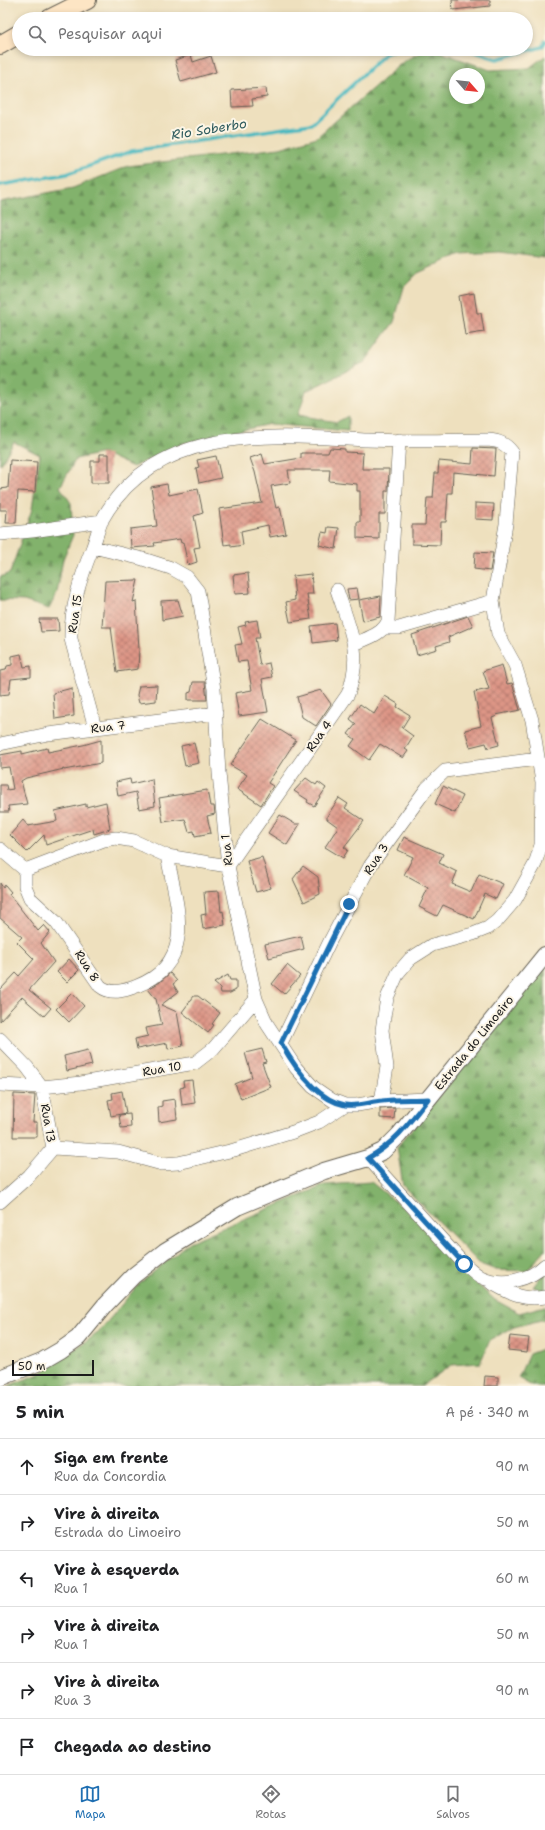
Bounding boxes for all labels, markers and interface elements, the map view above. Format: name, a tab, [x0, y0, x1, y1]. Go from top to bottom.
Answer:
search box	[12, 12, 533, 56]
icon: search	[26, 23, 48, 45]
text: Pesquisar aqui	[58, 24, 162, 44]
north arrow	[449, 68, 485, 104]
water label: Rio Soberbo	[170, 115, 248, 143]
street label: Rua 15	[64, 594, 86, 634]
street label: Rua 7	[90, 717, 126, 737]
street label: Rua 4	[302, 717, 336, 755]
street label: Rua 1	[217, 834, 237, 866]
street label: Rua 3	[360, 840, 392, 878]
route end	[340, 895, 358, 913]
street label: Rua 8	[71, 947, 103, 985]
street label: Estrada do Limoeiro	[431, 992, 517, 1094]
street label: Rua 10	[141, 1058, 183, 1080]
street label: Rua 13	[37, 1102, 59, 1144]
route start	[455, 1255, 473, 1273]
scale bar	[12, 1358, 94, 1377]
text: 50 m	[18, 1359, 46, 1374]
text: 5 min	[16, 1401, 64, 1423]
text: A pé · 340 m	[446, 1404, 529, 1421]
text: Siga em frente	[54, 1448, 169, 1468]
icon: ahead	[16, 1456, 38, 1478]
text: 90 m	[495, 1458, 529, 1475]
text: Rua da Concordia	[54, 1468, 166, 1485]
text: Vire à direita	[54, 1504, 159, 1524]
icon: right	[16, 1512, 38, 1534]
text: 50 m	[496, 1514, 529, 1531]
text: Estrada do Limoeiro	[54, 1524, 181, 1541]
text: Vire à esquerda	[54, 1560, 179, 1580]
icon: left	[16, 1568, 38, 1590]
text: 60 m	[496, 1570, 529, 1587]
text: Rua 1	[54, 1580, 88, 1597]
text: Vire à direita	[54, 1616, 159, 1636]
icon: right	[16, 1624, 38, 1646]
text: 50 m	[496, 1626, 529, 1643]
text: Rua 1	[54, 1636, 88, 1653]
text: Vire à direita	[54, 1672, 159, 1692]
icon: right	[16, 1680, 38, 1702]
text: 90 m	[495, 1682, 529, 1699]
text: Rua 3	[54, 1692, 92, 1709]
icon: arrive	[16, 1736, 38, 1758]
text: Chegada ao destino	[54, 1737, 211, 1757]
tab: Mapa	[75, 1783, 105, 1822]
tab: Rotas	[256, 1783, 286, 1822]
tab: Salvos	[436, 1783, 470, 1822]

